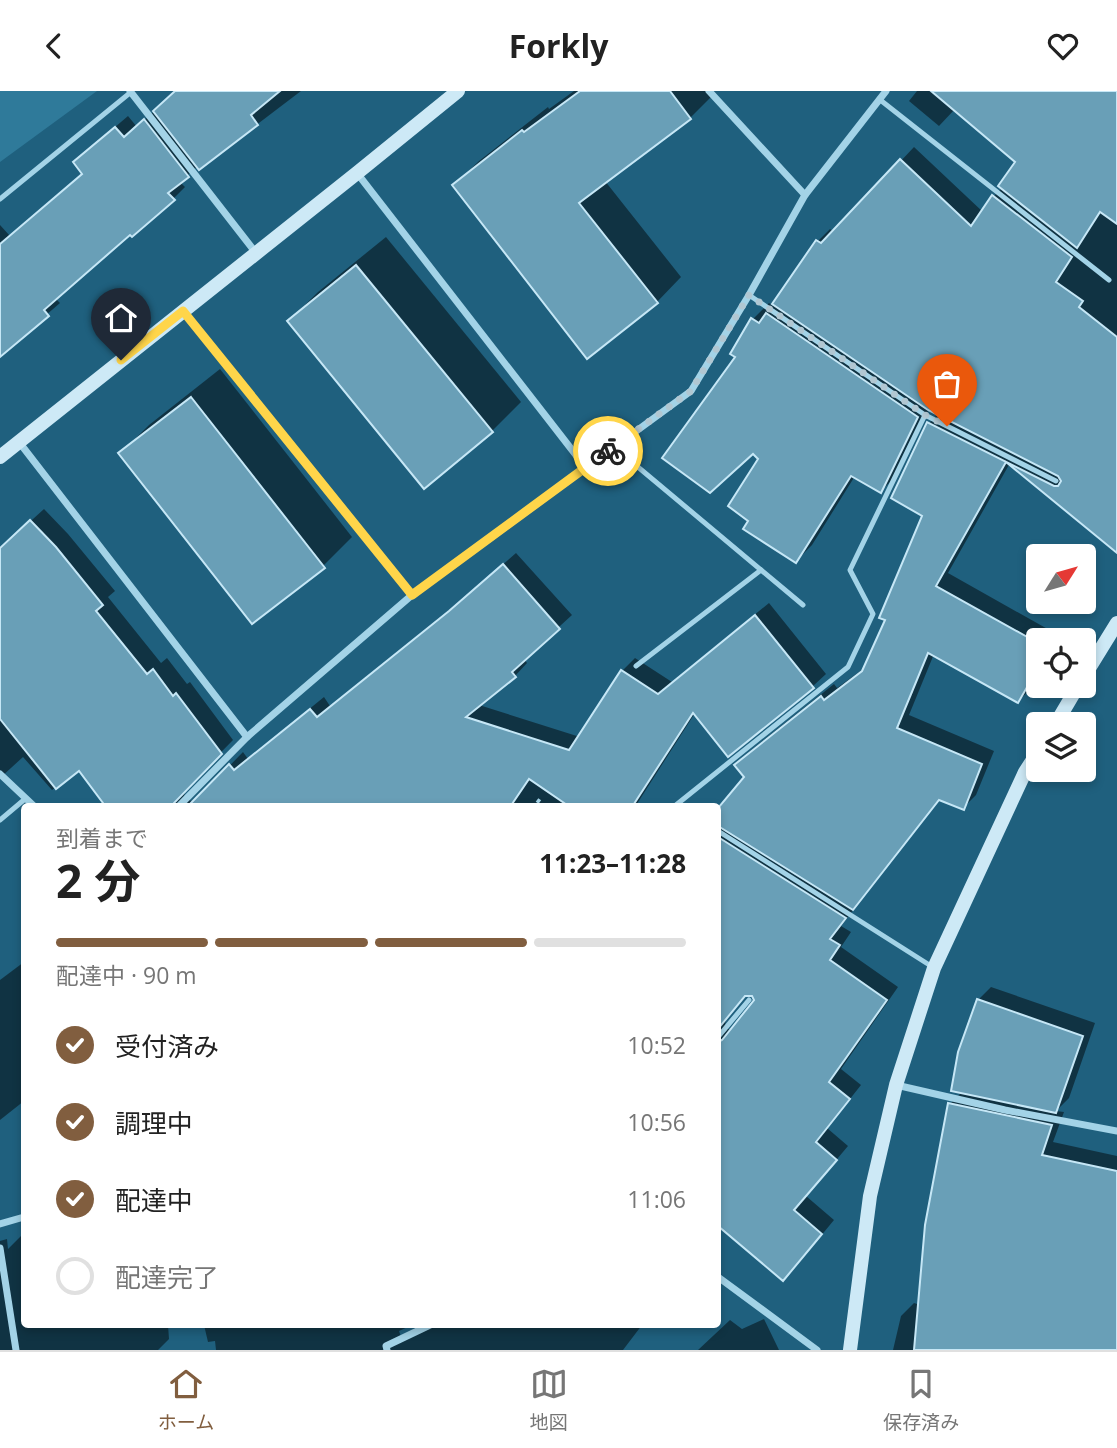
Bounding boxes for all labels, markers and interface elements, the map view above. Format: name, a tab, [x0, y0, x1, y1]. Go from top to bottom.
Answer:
text: Forkly	[509, 24, 608, 67]
icon: back	[35, 27, 73, 65]
icon: heart	[1044, 27, 1082, 65]
pin	[91, 288, 151, 360]
icon: home	[102, 299, 140, 337]
pin	[917, 354, 977, 426]
icon: bag	[928, 365, 966, 403]
courier	[573, 416, 643, 486]
icon: bike	[589, 432, 627, 470]
north arrow	[1026, 544, 1096, 614]
map controls	[1026, 544, 1096, 782]
button: locate	[1026, 628, 1096, 698]
button: layers	[1026, 712, 1096, 782]
text: 到着まで	[56, 822, 148, 854]
text: 11:23–11:28	[539, 845, 686, 881]
text: 2 分	[56, 849, 140, 911]
text: 配達中 · 90 m	[56, 959, 197, 991]
icon: check	[56, 1026, 94, 1064]
text: 受付済み	[115, 1028, 219, 1064]
text: 10:52	[627, 1029, 686, 1061]
icon: check	[56, 1103, 94, 1141]
text: 調理中	[115, 1105, 193, 1141]
text: 10:56	[627, 1106, 686, 1138]
icon: check	[56, 1180, 94, 1218]
text: 配達中	[115, 1182, 193, 1218]
text: 11:06	[627, 1183, 686, 1215]
text: 配達完了	[115, 1259, 219, 1295]
tab: ホーム	[158, 1365, 214, 1435]
tab: 地図	[530, 1365, 568, 1435]
tab: 保存済み	[883, 1365, 959, 1435]

